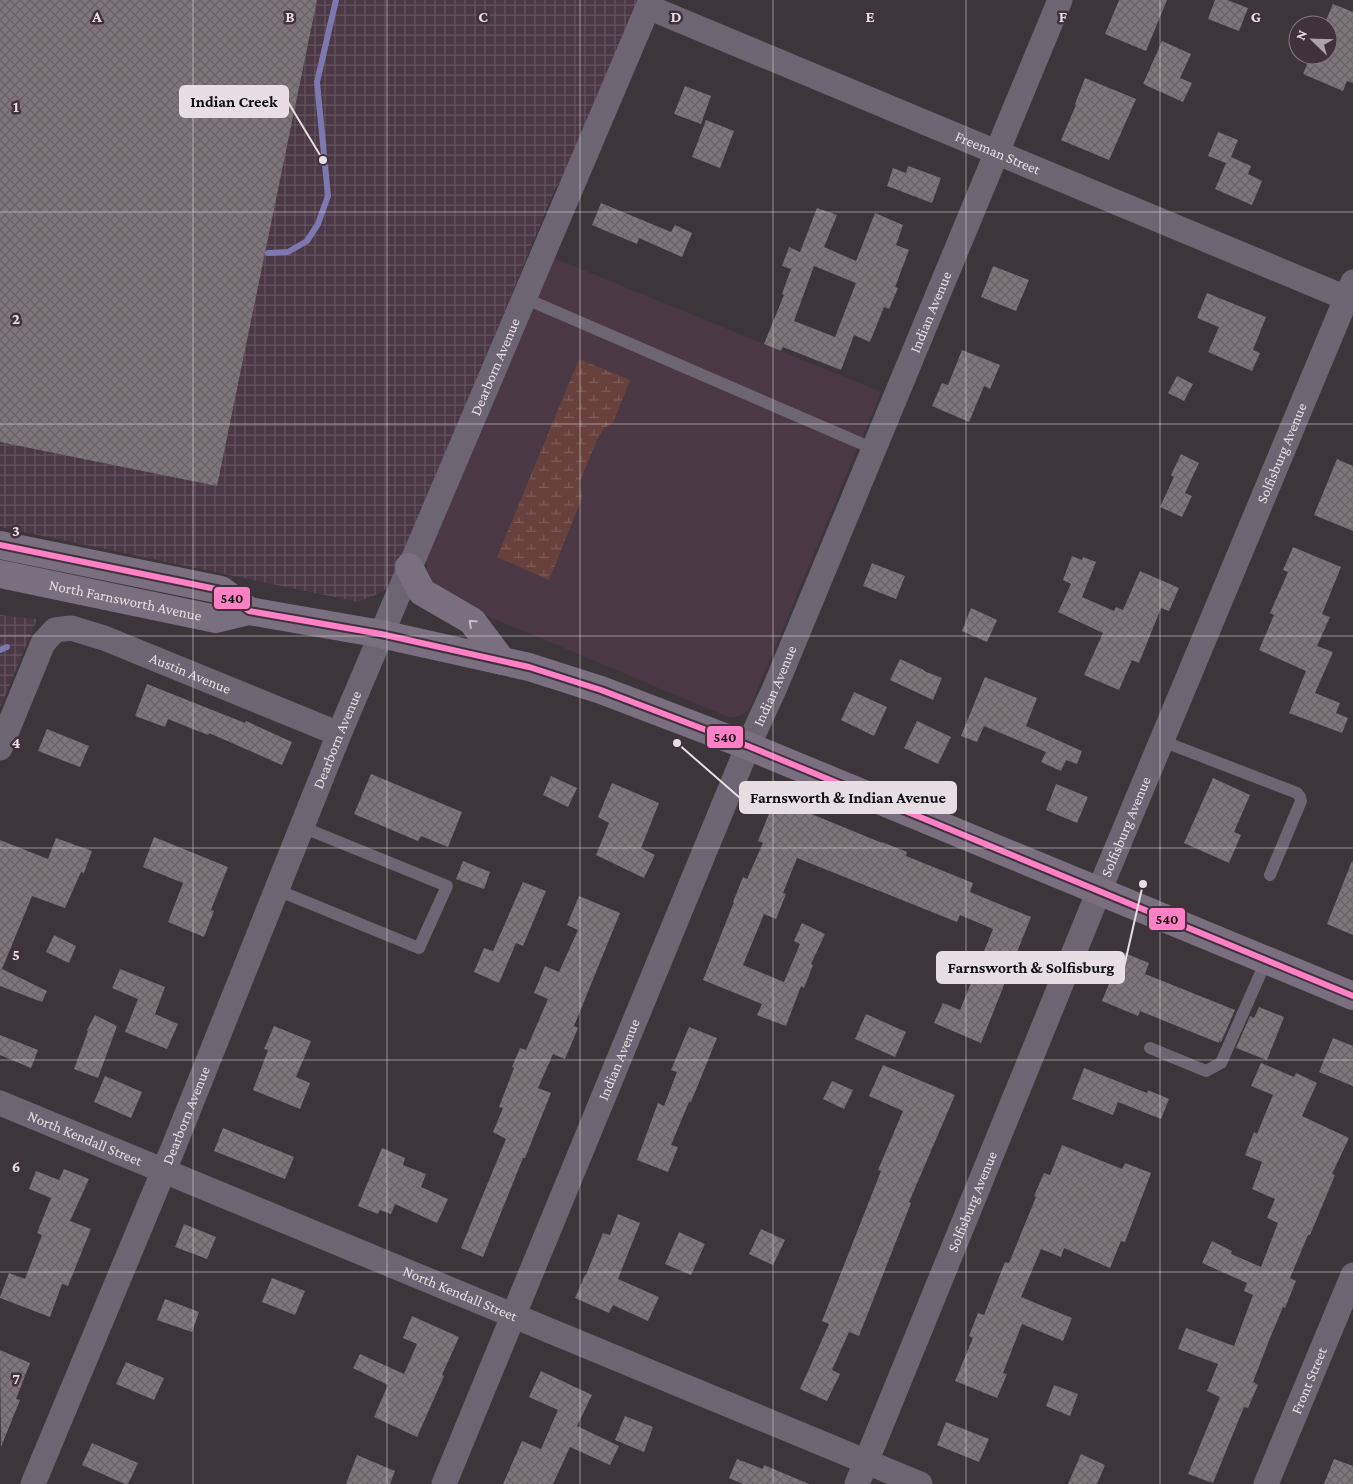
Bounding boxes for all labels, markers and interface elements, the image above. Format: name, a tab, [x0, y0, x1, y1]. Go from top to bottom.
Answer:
text: A	[91, 8, 102, 25]
text: B	[285, 8, 295, 25]
text: C	[478, 8, 488, 25]
text: D	[670, 8, 682, 25]
text: E	[865, 8, 875, 25]
text: F	[1059, 8, 1068, 25]
text: G	[1251, 8, 1261, 25]
north arrow	[1288, 15, 1338, 65]
text: N	[1292, 27, 1310, 42]
callout: Indian Creek	[180, 86, 288, 117]
text: Indian Creek	[190, 93, 278, 110]
text: 1	[13, 98, 19, 115]
street label: Freeman Street	[953, 128, 1044, 178]
street label: Indian Avenue	[907, 269, 955, 355]
text: 2	[12, 310, 20, 327]
street label: Dearborn Avenue	[467, 315, 523, 418]
street label: Solfisburg Avenue	[1254, 400, 1310, 506]
text: 3	[12, 522, 20, 539]
street label: North Farnsworth Avenue	[48, 576, 203, 624]
line badge: 540	[213, 586, 251, 610]
text: 540	[221, 590, 243, 606]
one-way arrow	[468, 620, 477, 629]
street label: Indian Avenue	[750, 643, 800, 729]
street label: Austin Avenue	[147, 650, 234, 697]
street label: Dearborn Avenue	[310, 688, 365, 791]
line badge: 540	[706, 725, 744, 749]
text: 540	[714, 729, 736, 745]
text: 4	[12, 734, 21, 751]
street label: Solfisburg Avenue	[1098, 774, 1154, 879]
callout: Farnsworth & Indian Avenue	[740, 782, 956, 813]
text: Farnsworth & Indian Avenue	[750, 789, 947, 806]
line badge: 540	[1148, 907, 1186, 931]
text: 540	[1156, 911, 1178, 927]
text: 5	[12, 946, 20, 963]
callout: Farnsworth & Solfisburg	[937, 952, 1124, 983]
text: Farnsworth & Solfisburg	[948, 959, 1114, 976]
street label: Indian Avenue	[595, 1016, 643, 1103]
street label: Dearborn Avenue	[159, 1064, 213, 1167]
street label: North Kendall Street	[25, 1107, 145, 1169]
street label: Solfisburg Avenue	[945, 1149, 1000, 1254]
text: 6	[12, 1158, 20, 1175]
street label: North Kendall Street	[401, 1263, 521, 1325]
street label: Front Street	[1288, 1344, 1330, 1416]
text: 7	[12, 1370, 20, 1387]

